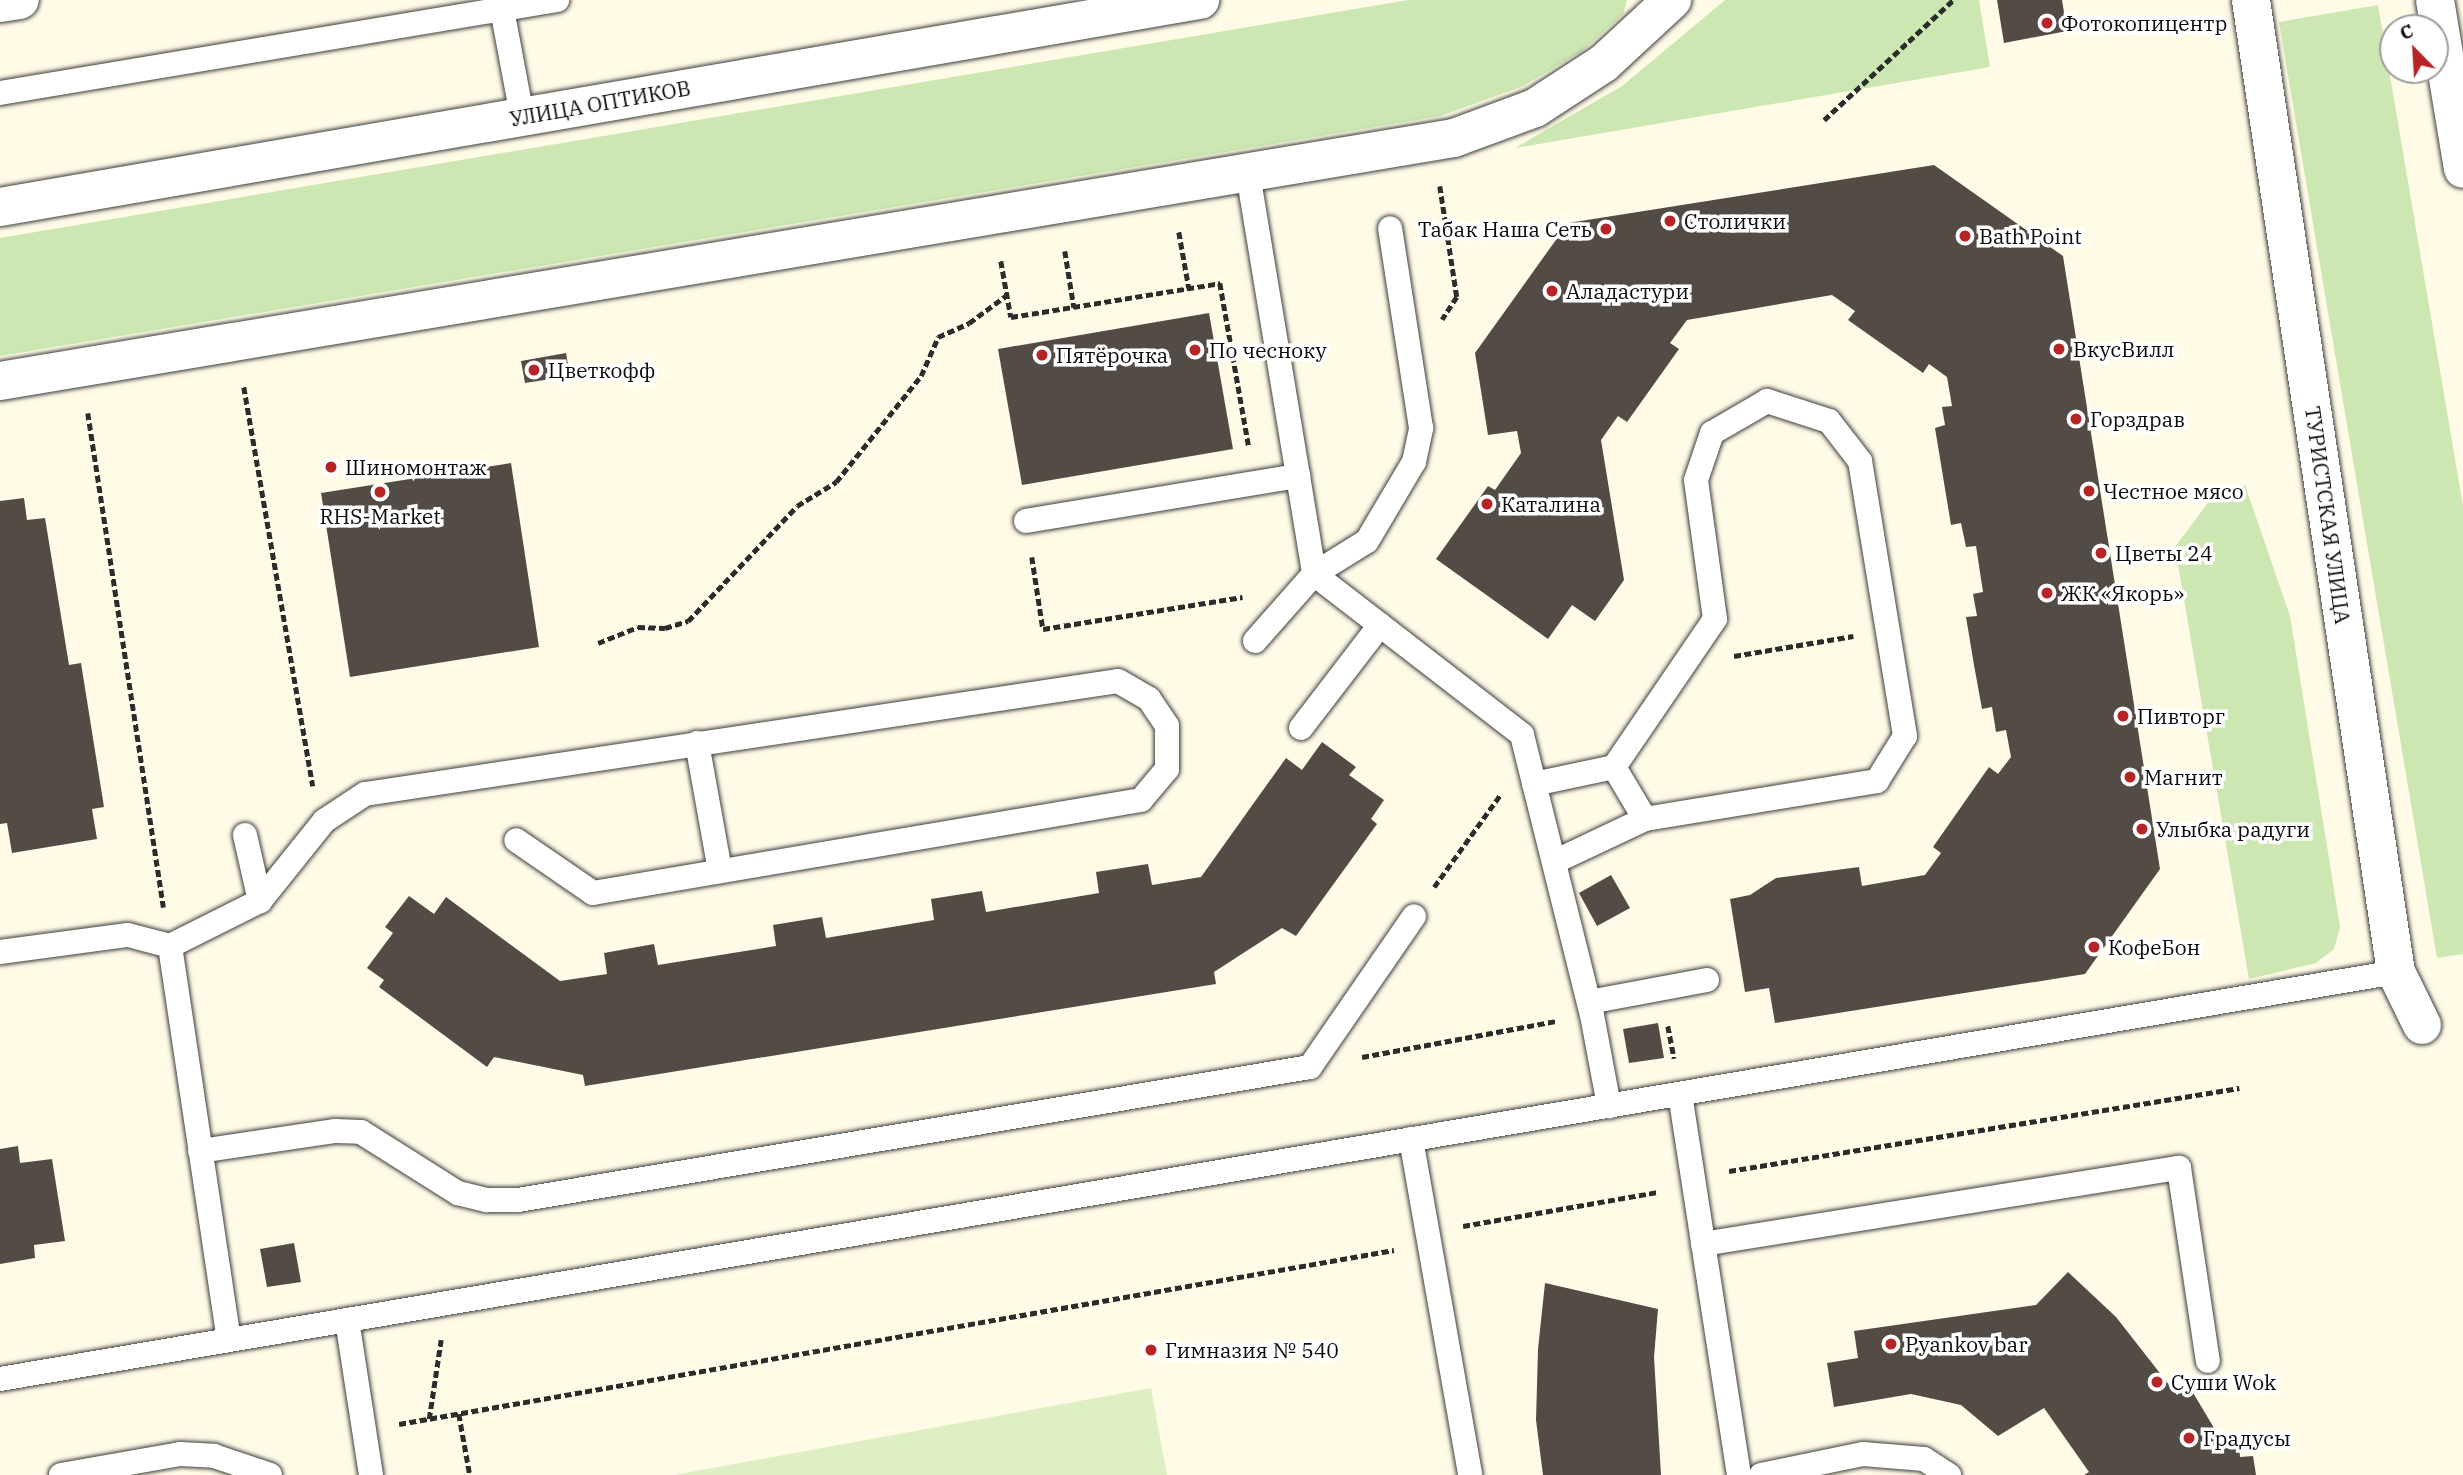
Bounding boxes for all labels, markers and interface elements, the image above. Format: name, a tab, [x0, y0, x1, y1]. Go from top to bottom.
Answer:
place label: Фотокопицентр	[2061, 10, 2227, 36]
north arrow	[2379, 14, 2449, 84]
marker: Фотокопицентр	[2039, 15, 2055, 31]
text: С	[2396, 18, 2417, 45]
street label: УЛИЦА ОПТИКОВ	[508, 75, 692, 131]
place label: Столички	[1684, 208, 1786, 234]
marker: Столички	[1662, 213, 1678, 229]
place label: Табак Наша Сеть	[1418, 216, 1592, 242]
marker: Табак Наша Сеть	[1598, 221, 1614, 237]
place label: Bath Point	[1979, 223, 2082, 249]
marker: Bath Point	[1957, 228, 1973, 244]
place label: Аладастури	[1566, 278, 1689, 304]
marker: Аладастури	[1544, 283, 1560, 299]
place label: ВкусВилл	[2073, 336, 2175, 362]
place label: По чесноку	[1209, 337, 1327, 363]
marker: ВкусВилл	[2051, 341, 2067, 357]
place label: Пятёрочка	[1056, 342, 1168, 368]
marker: По чесноку	[1187, 342, 1203, 358]
marker: Пятёрочка	[1034, 347, 1050, 363]
place label: Цветкофф	[548, 357, 655, 383]
marker: Цветкофф	[526, 362, 542, 378]
street label: ТУРИСТСКАЯ УЛИЦА	[2300, 404, 2356, 626]
place label: Горздрав	[2090, 406, 2185, 432]
marker: Горздрав	[2068, 411, 2084, 427]
place label: Шиномонтаж	[345, 454, 486, 480]
marker: Шиномонтаж	[323, 459, 339, 475]
place label: Честное мясо	[2103, 478, 2244, 504]
marker: Честное мясо	[2081, 483, 2097, 499]
marker: RHS-Market	[372, 484, 388, 500]
place label: Каталина	[1501, 491, 1601, 517]
marker: Каталина	[1479, 496, 1495, 512]
place label: RHS-Market	[319, 503, 441, 529]
place label: Цветы 24	[2115, 540, 2212, 566]
marker: Цветы 24	[2093, 545, 2109, 561]
place label: ЖК «Якорь»	[2061, 580, 2184, 606]
marker: ЖК «Якорь»	[2039, 585, 2055, 601]
place label: Пивторг	[2137, 703, 2225, 729]
marker: Пивторг	[2115, 708, 2131, 724]
place label: Магнит	[2144, 764, 2223, 790]
marker: Магнит	[2122, 769, 2138, 785]
place label: Улыбка радуги	[2156, 816, 2310, 842]
marker: Улыбка радуги	[2134, 821, 2150, 837]
place label: КофеБон	[2108, 934, 2200, 960]
marker: КофеБон	[2086, 939, 2102, 955]
place label: Pyankov bar	[1905, 1331, 2027, 1357]
marker: Pyankov bar	[1883, 1336, 1899, 1352]
place label: Гимназия № 540	[1165, 1337, 1339, 1363]
marker: Гимназия № 540	[1143, 1342, 1159, 1358]
place label: Суши Wok	[2171, 1369, 2276, 1395]
marker: Суши Wok	[2149, 1374, 2165, 1390]
place label: Градусы	[2203, 1425, 2291, 1451]
marker: Градусы	[2181, 1430, 2197, 1446]

